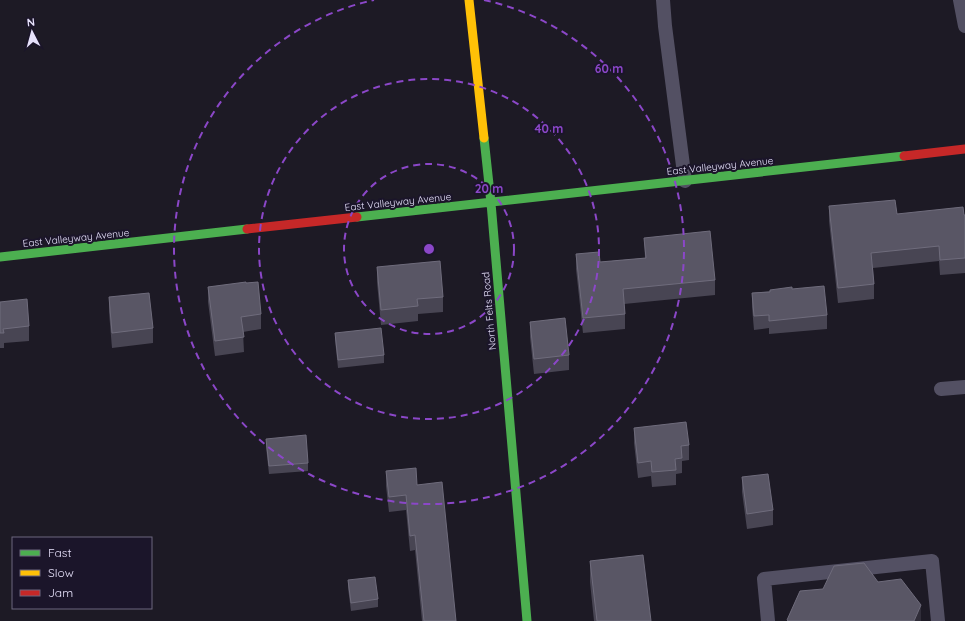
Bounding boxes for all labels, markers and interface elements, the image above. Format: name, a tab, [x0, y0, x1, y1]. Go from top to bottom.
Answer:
north arrow	[12, 12, 52, 52]
text: N	[26, 15, 36, 29]
text: 60 m	[595, 61, 623, 76]
text: 40 m	[535, 121, 563, 136]
street label: East Valleyway Avenue	[666, 154, 774, 178]
text: 20 m	[475, 181, 503, 196]
street label: East Valleyway Avenue	[344, 190, 452, 214]
street label: East Valleyway Avenue	[22, 226, 130, 250]
centre of rings	[422, 242, 436, 256]
street label: North Felts Road	[479, 271, 499, 351]
legend	[12, 537, 152, 609]
text: Fast	[48, 545, 72, 560]
text: Slow	[48, 565, 74, 580]
text: Jam	[48, 585, 73, 600]

